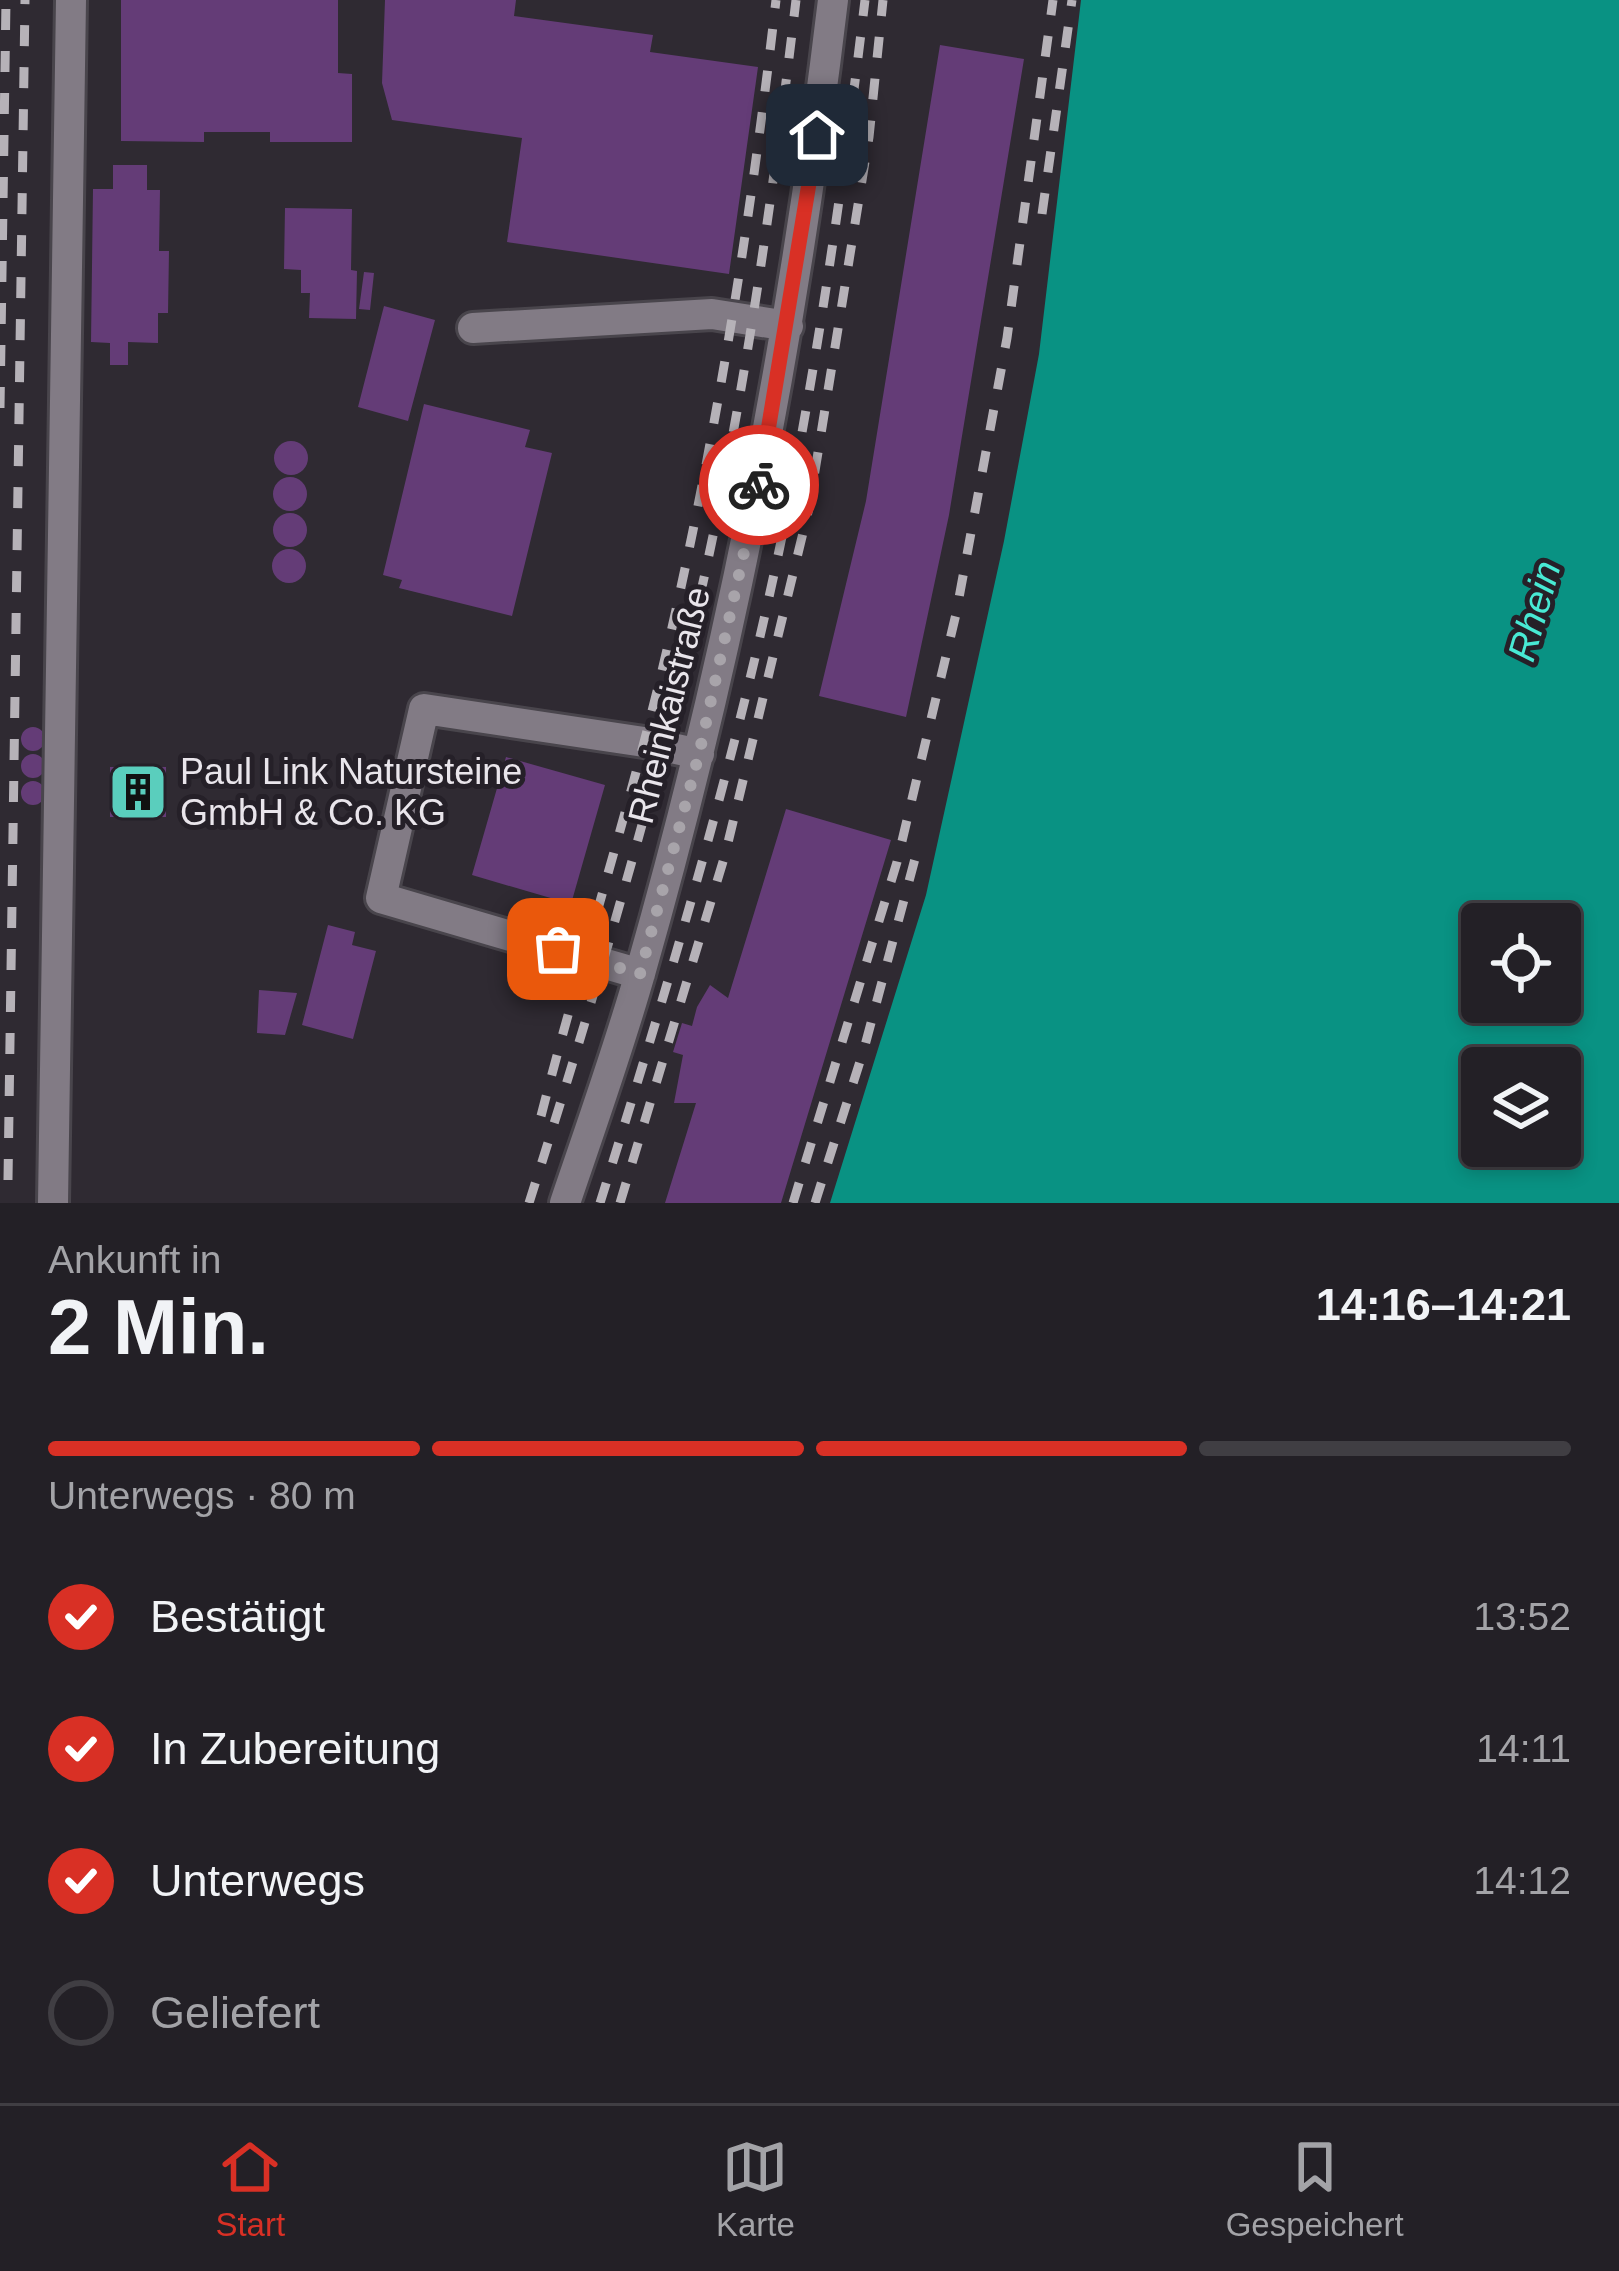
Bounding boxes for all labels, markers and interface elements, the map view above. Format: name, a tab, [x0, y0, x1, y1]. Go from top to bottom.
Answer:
pin	[766, 84, 868, 186]
icon: home	[784, 102, 850, 168]
courier	[699, 425, 819, 545]
icon: bike	[726, 452, 792, 518]
water label: Rhein	[1499, 556, 1569, 666]
street label: Rheinkaistraße	[620, 583, 718, 827]
place label: Paul Link Natursteine GmbH & Co. KG	[180, 751, 522, 833]
building icon: Paul Link Natursteine GmbH & Co. KG	[107, 761, 169, 823]
pin	[507, 898, 609, 1000]
map controls	[1461, 903, 1581, 1167]
button: locate	[1461, 903, 1581, 1023]
icon: bag	[525, 916, 591, 982]
button: layers	[1461, 1047, 1581, 1167]
text: Ankunft in	[48, 1238, 221, 1281]
text: 14:16–14:21	[1316, 1279, 1571, 1330]
text: 2 Min.	[48, 1283, 269, 1371]
text: Unterwegs · 80 m	[48, 1474, 356, 1517]
icon: check	[48, 1584, 114, 1650]
text: Bestätigt	[150, 1591, 325, 1642]
text: 13:52	[1473, 1595, 1571, 1638]
icon: check	[48, 1716, 114, 1782]
text: In Zubereitung	[150, 1723, 440, 1774]
text: 14:11	[1476, 1727, 1571, 1770]
icon: check	[48, 1848, 114, 1914]
text: Unterwegs	[150, 1855, 365, 1906]
text: 14:12	[1473, 1859, 1571, 1902]
text: Geliefert	[150, 1987, 320, 2038]
tab: Start	[215, 2134, 285, 2244]
tab: Karte	[716, 2134, 795, 2244]
tab: Gespeichert	[1226, 2134, 1404, 2244]

